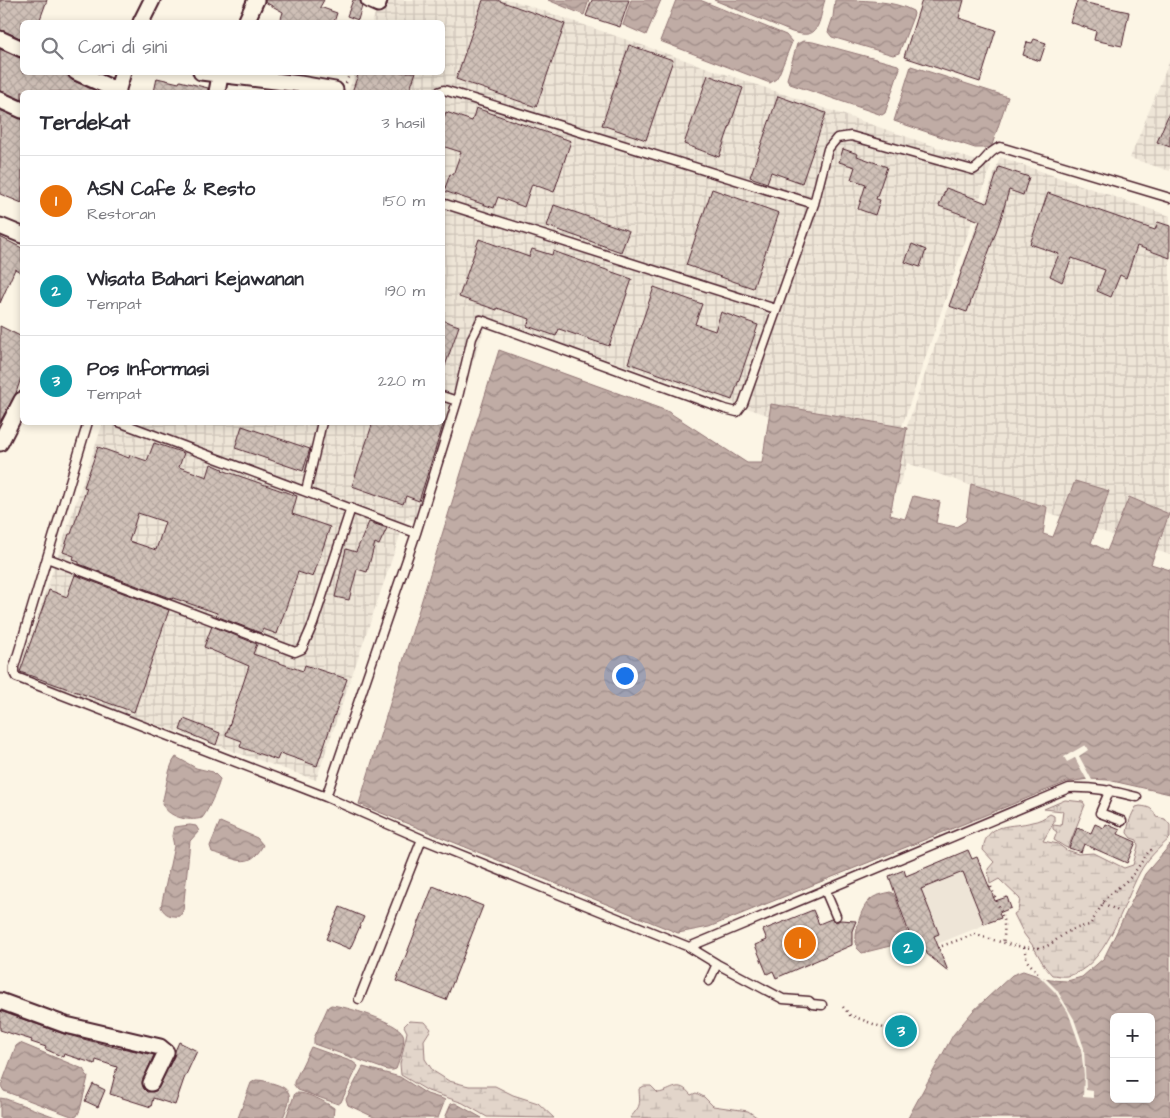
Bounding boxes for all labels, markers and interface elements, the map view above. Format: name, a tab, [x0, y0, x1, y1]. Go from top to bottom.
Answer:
search box	[20, 20, 445, 75]
icon: search	[38, 34, 66, 62]
text: Cari di sini	[78, 34, 167, 61]
text: Terdekat	[40, 108, 130, 137]
text: 3 hasil	[381, 112, 425, 134]
text: ASN Cafe & Resto	[87, 176, 255, 203]
text: 1	[55, 190, 57, 212]
text: 150 m	[383, 190, 425, 212]
text: Restoran	[87, 203, 156, 225]
text: Wisata Bahari Kejawanan	[87, 266, 304, 293]
text: 2	[51, 280, 61, 302]
text: 190 m	[385, 280, 425, 302]
text: Tempat	[87, 293, 142, 315]
text: Pos Informasi	[87, 356, 209, 383]
text: 3	[52, 370, 60, 392]
text: 220 m	[378, 370, 425, 392]
text: Tempat	[87, 383, 142, 405]
your location	[612, 663, 638, 689]
pin: 1	[784, 924, 816, 962]
pin: 2	[892, 929, 924, 967]
pin: 3	[885, 1012, 917, 1050]
map controls	[1110, 1013, 1155, 1103]
button: +	[1110, 1013, 1155, 1058]
button: −	[1110, 1058, 1155, 1103]

